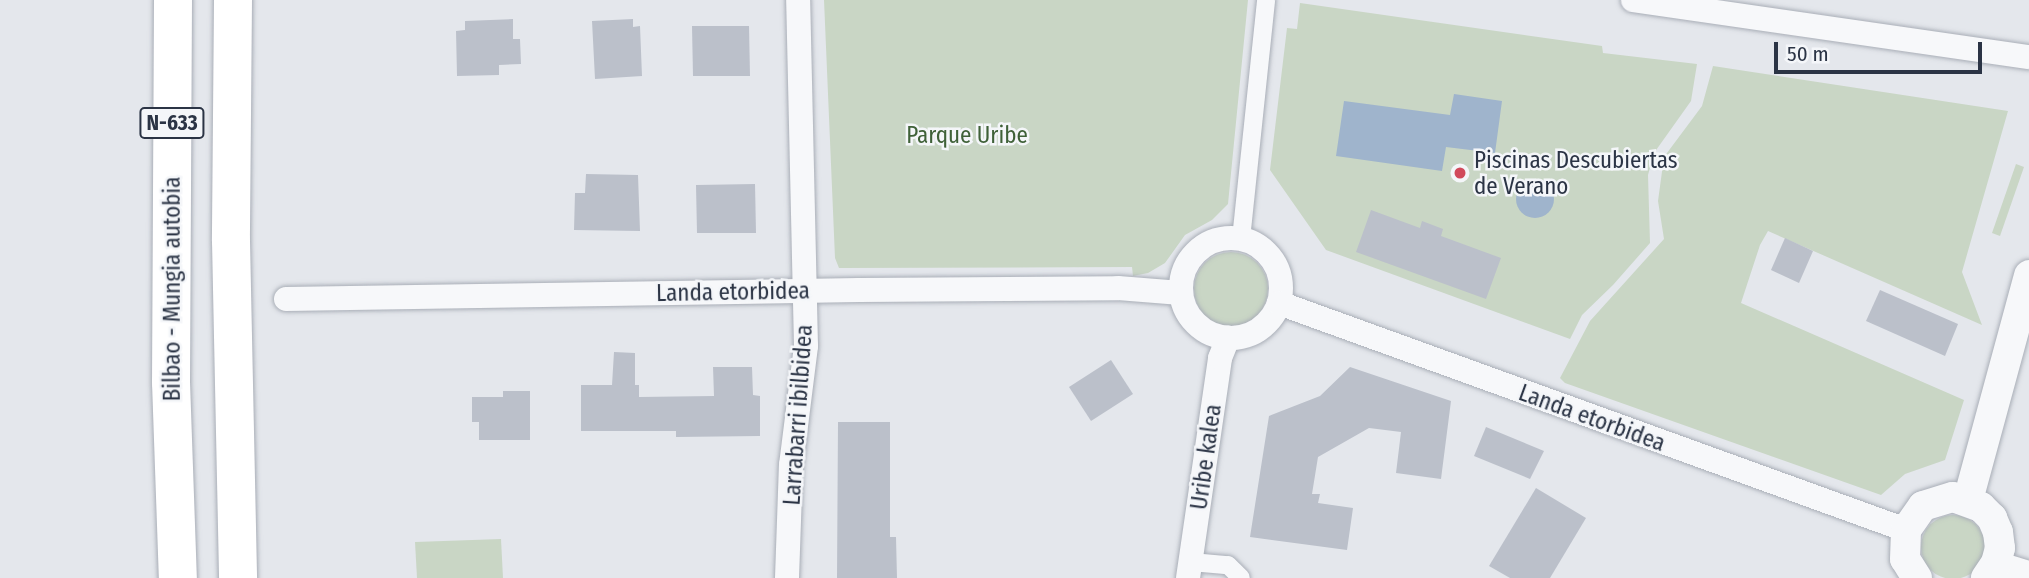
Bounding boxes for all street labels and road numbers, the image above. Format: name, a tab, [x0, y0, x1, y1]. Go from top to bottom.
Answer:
road number: N-633	[139, 106, 205, 140]
street label: Bilbao - Mungia autobia	[158, 177, 186, 401]
street label: Landa etorbidea	[656, 277, 810, 307]
street label: Larrabarri ibilbidea	[778, 324, 818, 506]
street label: Landa etorbidea	[1515, 379, 1669, 457]
street label: Uribe kalea	[1185, 403, 1227, 511]

